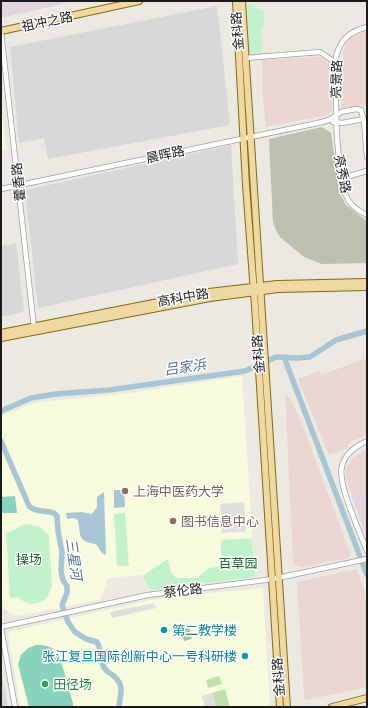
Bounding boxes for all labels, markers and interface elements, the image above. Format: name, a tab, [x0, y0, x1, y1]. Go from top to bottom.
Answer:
street label: 祖冲之路	[20, 7, 74, 35]
street label: 金科路	[227, 11, 247, 51]
street label: 亮景路	[326, 59, 346, 99]
street label: 晨晖路	[144, 141, 186, 167]
street label: 亮秀路	[330, 153, 356, 195]
street label: 藿香路	[7, 162, 29, 202]
street label: 高科中路	[156, 284, 210, 310]
street label: 金科路	[248, 334, 268, 374]
water label: 吕家浜	[163, 354, 208, 379]
place label: 上海中医药大学	[133, 482, 224, 500]
marker: 上海中医药大学	[120, 486, 130, 496]
place label: 图书信息中心	[181, 512, 259, 530]
marker: 图书信息中心	[168, 516, 178, 526]
water label: 三星河	[62, 537, 87, 584]
park label: 操场	[16, 550, 42, 568]
park label: 百草园	[218, 554, 258, 572]
street label: 蔡伦路	[163, 579, 203, 601]
place label: 第二教学楼	[172, 621, 237, 639]
marker: 第二教学楼	[159, 625, 169, 635]
place label: 张江复旦国际创新中心一号科研楼	[42, 647, 237, 665]
marker: 张江复旦国际创新中心一号科研楼	[240, 651, 250, 661]
street label: 金科路	[268, 657, 288, 697]
place label: 田径场	[53, 675, 92, 693]
marker: 田径场	[40, 679, 50, 689]

